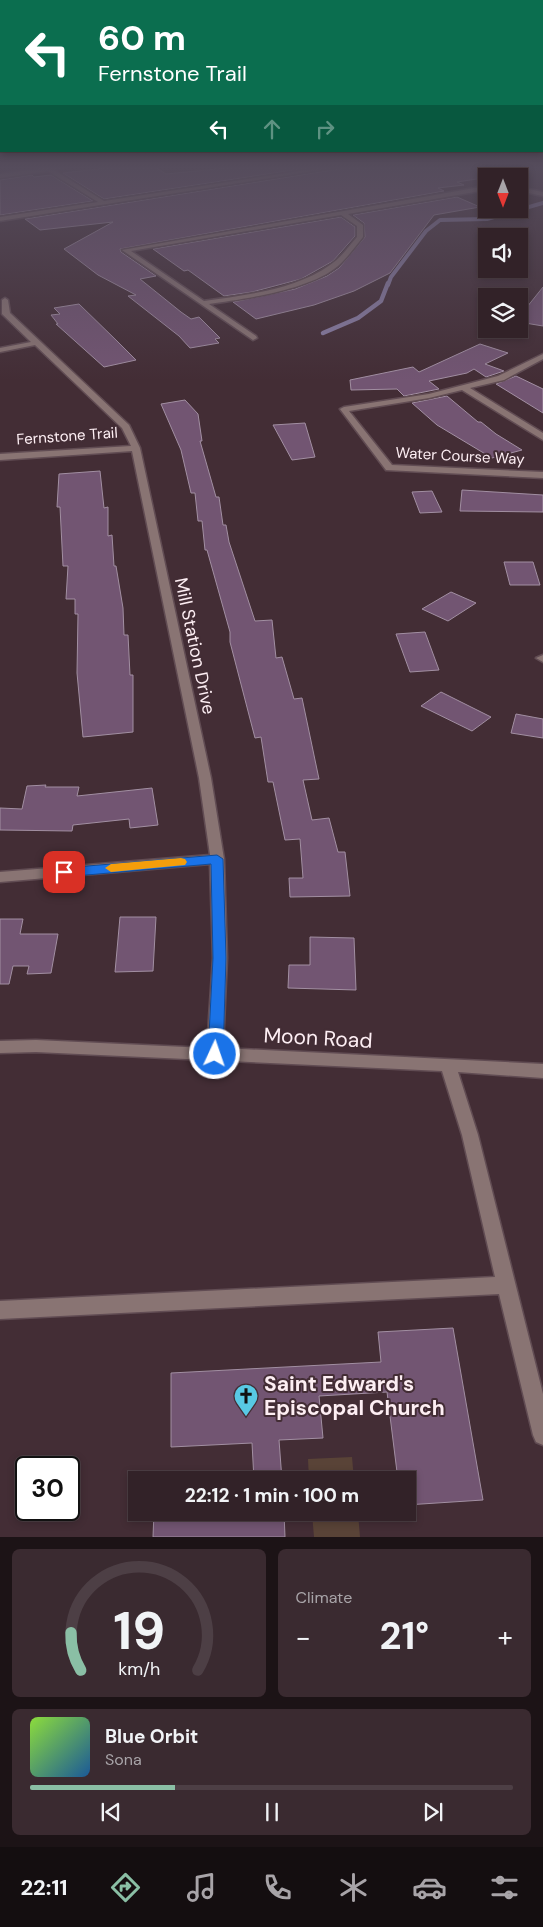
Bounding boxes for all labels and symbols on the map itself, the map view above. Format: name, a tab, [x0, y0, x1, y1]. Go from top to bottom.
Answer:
north arrow	[478, 168, 528, 218]
street label: Fernstone Trail	[16, 422, 118, 450]
street label: Water Course Way	[395, 443, 526, 469]
street label: Mill Station Drive	[169, 575, 221, 717]
pin	[43, 851, 85, 893]
street label: Moon Road	[263, 1021, 373, 1055]
position arrow	[188, 1027, 240, 1079]
place label: Saint Edward's Episcopal Church	[264, 1370, 445, 1422]
church icon: Saint Edward's Episcopal Church	[233, 1383, 259, 1417]
speed limit sign: 30	[15, 1456, 80, 1521]

